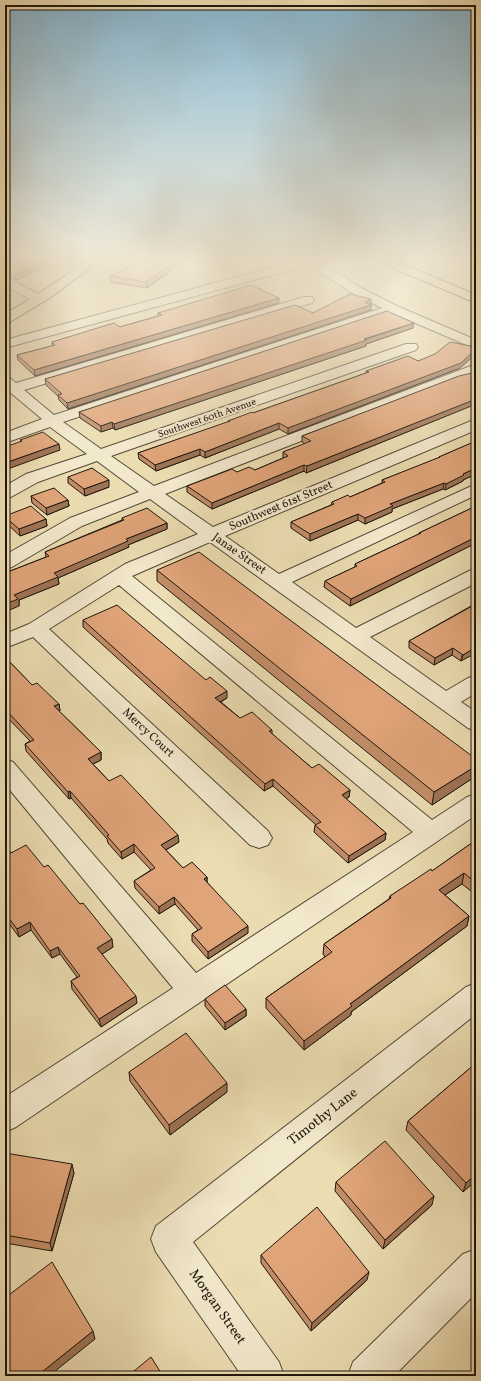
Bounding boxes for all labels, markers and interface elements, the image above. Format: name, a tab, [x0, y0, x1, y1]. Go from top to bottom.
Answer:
street label: Southwest 60th Avenue	[156, 395, 258, 441]
street label: Southwest 61st Street	[227, 477, 335, 535]
street label: Janae Street	[209, 529, 269, 579]
street label: Mercy Court	[118, 705, 178, 761]
street label: Timothy Lane	[284, 1083, 362, 1150]
street label: Morgan Street	[184, 1265, 250, 1349]

